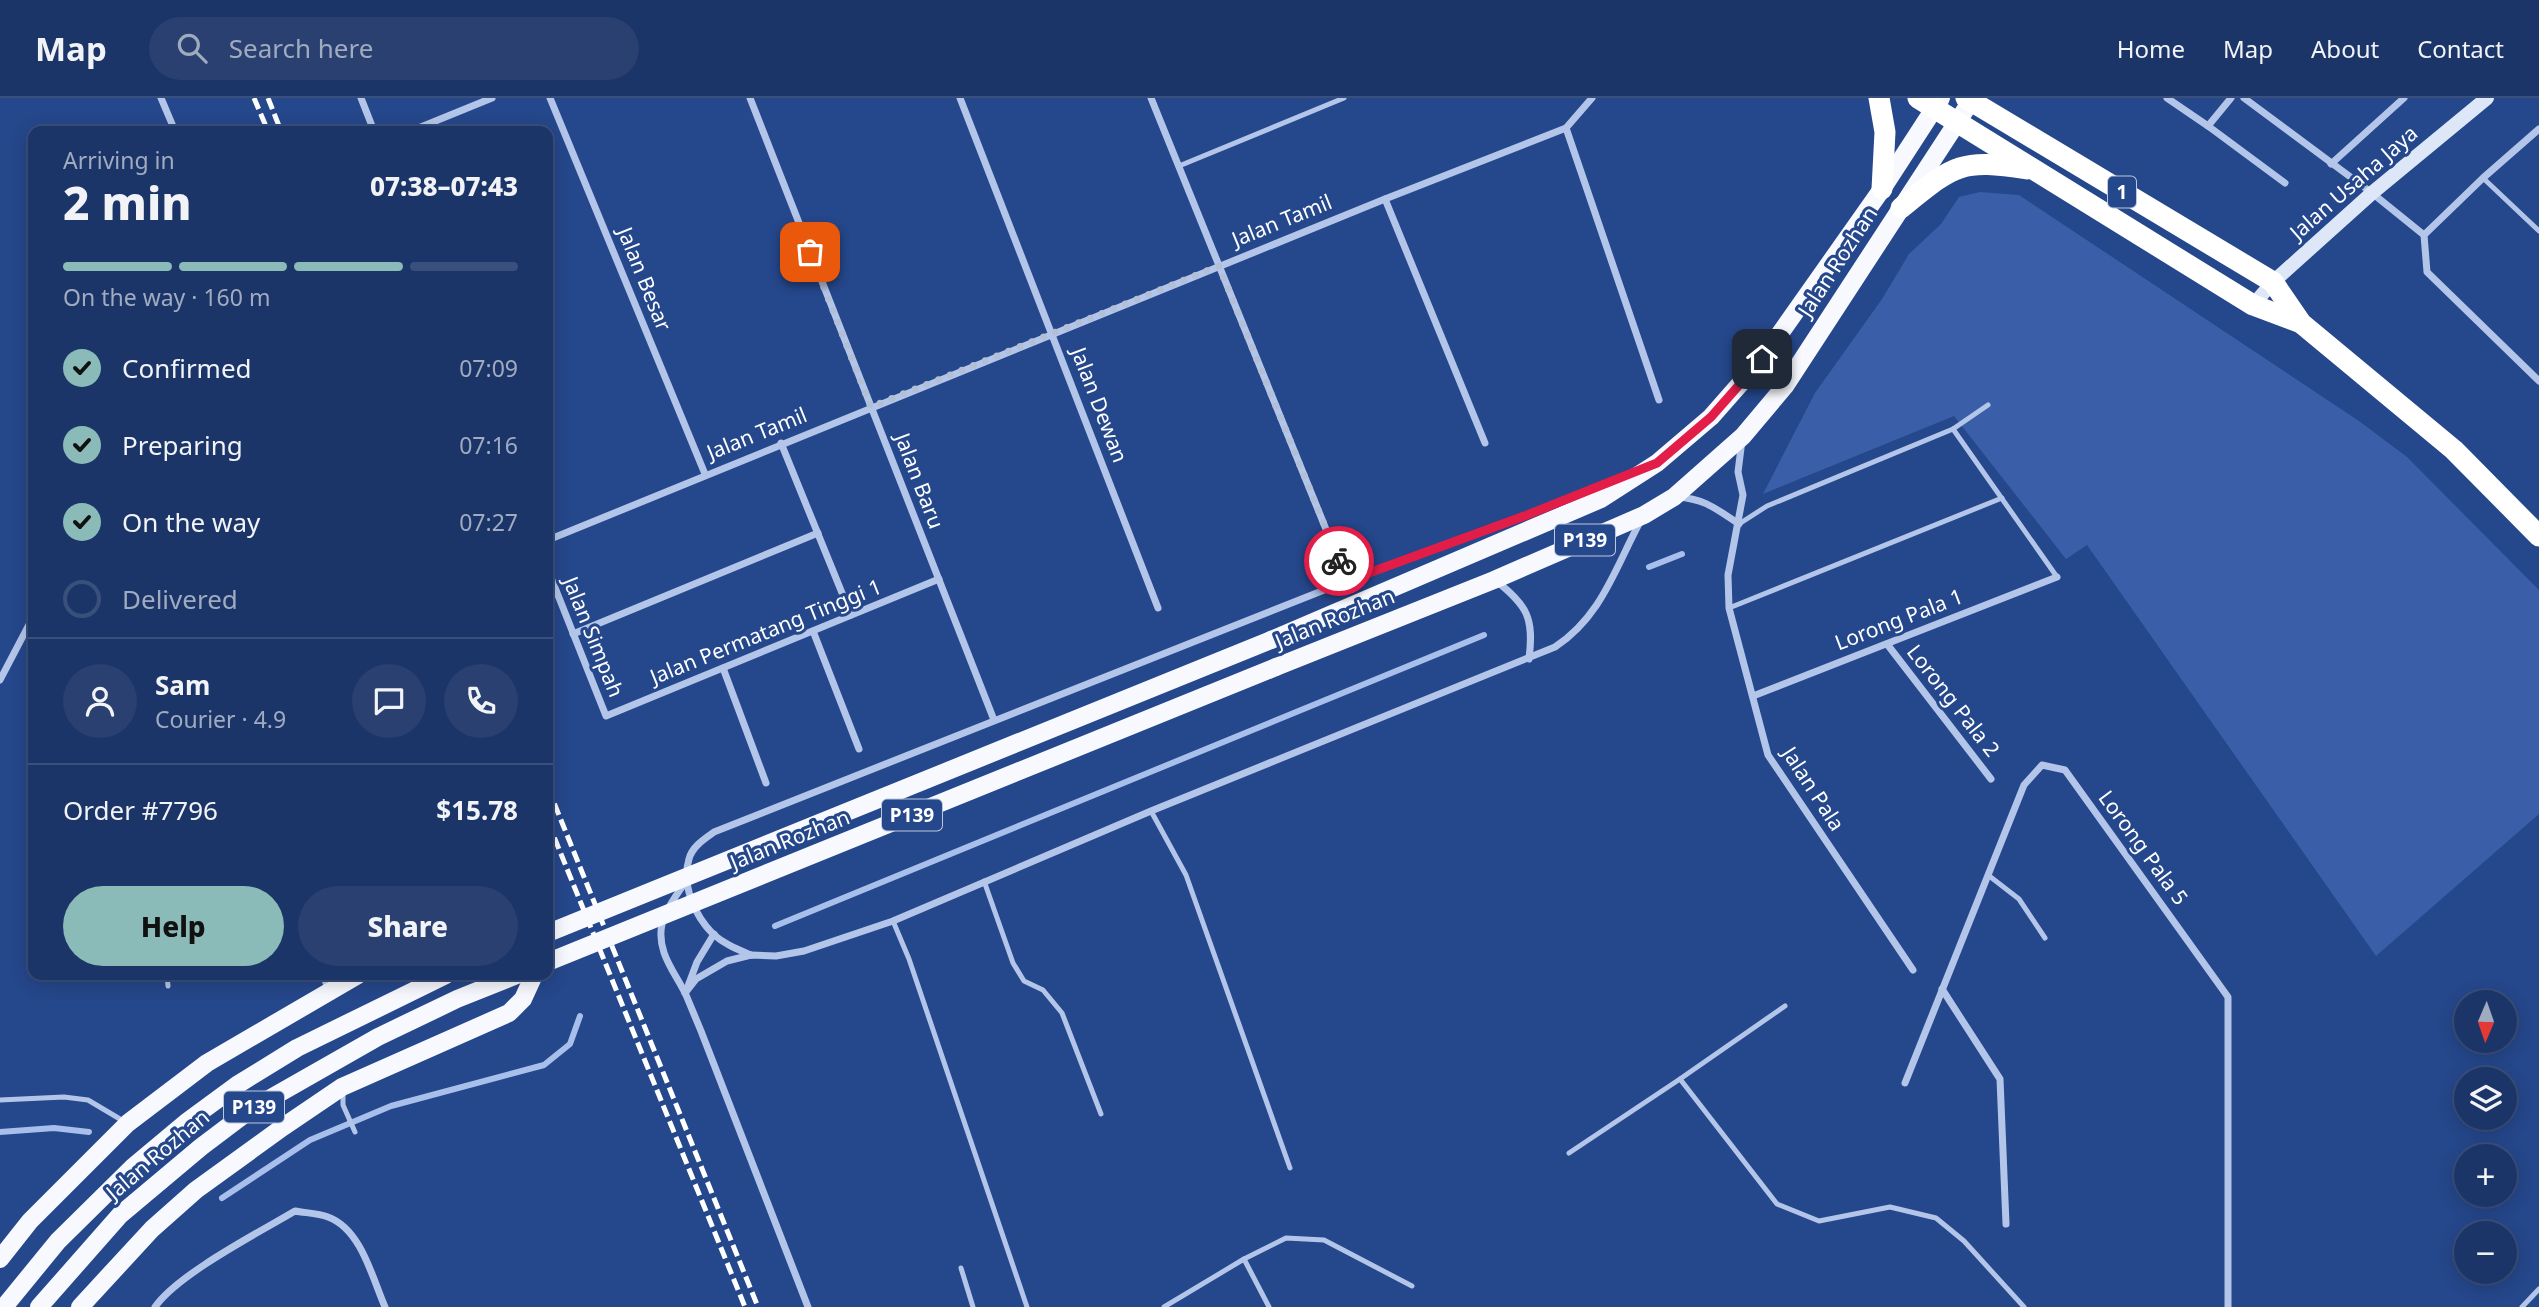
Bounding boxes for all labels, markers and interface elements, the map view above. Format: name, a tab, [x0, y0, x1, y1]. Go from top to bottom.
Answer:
search box	[149, 17, 639, 80]
text: Map	[35, 26, 107, 71]
icon: search	[173, 29, 211, 67]
text: Search here	[229, 30, 373, 66]
text: Home	[2117, 32, 2185, 65]
text: Map	[2223, 32, 2273, 65]
text: About	[2311, 32, 2379, 65]
text: Contact	[2417, 32, 2504, 65]
street label: Jalan Usaha Jaya	[2282, 119, 2423, 247]
text: Arriving in	[63, 144, 175, 176]
text: 07:38–07:43	[370, 168, 518, 204]
text: 2 min	[63, 171, 192, 233]
road number: 1	[2108, 176, 2136, 208]
street label: Jalan Tamil	[1226, 187, 1336, 254]
street label: Jalan Rozhan	[1790, 201, 1883, 324]
street label: Jalan Besar	[611, 221, 678, 335]
pin	[780, 222, 840, 282]
icon: bag	[791, 233, 829, 271]
text: On the way · 160 m	[63, 281, 270, 313]
pin	[1732, 329, 1792, 389]
icon: home	[1743, 340, 1781, 378]
street label: Jalan Dewan	[1064, 341, 1135, 466]
icon: check	[63, 349, 101, 387]
text: Confirmed	[122, 350, 252, 386]
text: 07:09	[459, 352, 518, 384]
street label: Jalan Tamil	[701, 400, 811, 467]
icon: check	[63, 426, 101, 464]
text: Preparing	[122, 427, 243, 463]
street label: Jalan Baru	[888, 427, 951, 532]
text: 07:16	[459, 429, 518, 461]
icon: check	[63, 503, 101, 541]
text: On the way	[122, 504, 260, 540]
text: 07:27	[459, 506, 518, 538]
road number: P139	[1555, 524, 1615, 556]
courier	[1304, 526, 1374, 596]
icon: bike	[1320, 542, 1358, 580]
street label: Jalan Simpah	[556, 570, 631, 701]
street label: Jalan Permatang Tinggi 1	[644, 572, 886, 691]
text: Delivered	[122, 581, 238, 617]
street label: Jalan Rozhan	[1269, 581, 1398, 655]
street label: Lorong Pala 1	[1831, 582, 1967, 656]
street label: Lorong Pala 2	[1901, 639, 2006, 762]
button: person	[63, 664, 137, 738]
button: chat	[352, 664, 426, 738]
button: phone	[444, 664, 518, 738]
text: Sam	[155, 667, 210, 703]
text: Courier · 4.9	[155, 703, 286, 735]
street label: Jalan Pala	[1775, 739, 1851, 836]
street label: Lorong Pala 5	[2093, 784, 2195, 910]
text: Order #7796	[63, 792, 218, 828]
text: $15.78	[436, 792, 518, 828]
road number: P139	[882, 800, 942, 830]
street label: Jalan Rozhan	[724, 802, 853, 876]
button: Help	[63, 886, 284, 966]
button: Share	[298, 886, 518, 966]
north arrow	[2454, 990, 2516, 1054]
map controls	[2454, 990, 2517, 1284]
button: layers	[2454, 1067, 2517, 1130]
road number: P139	[224, 1091, 284, 1122]
street label: Jalan Rozhan	[98, 1103, 215, 1207]
button: +	[2454, 1144, 2517, 1207]
button: −	[2454, 1221, 2517, 1284]

